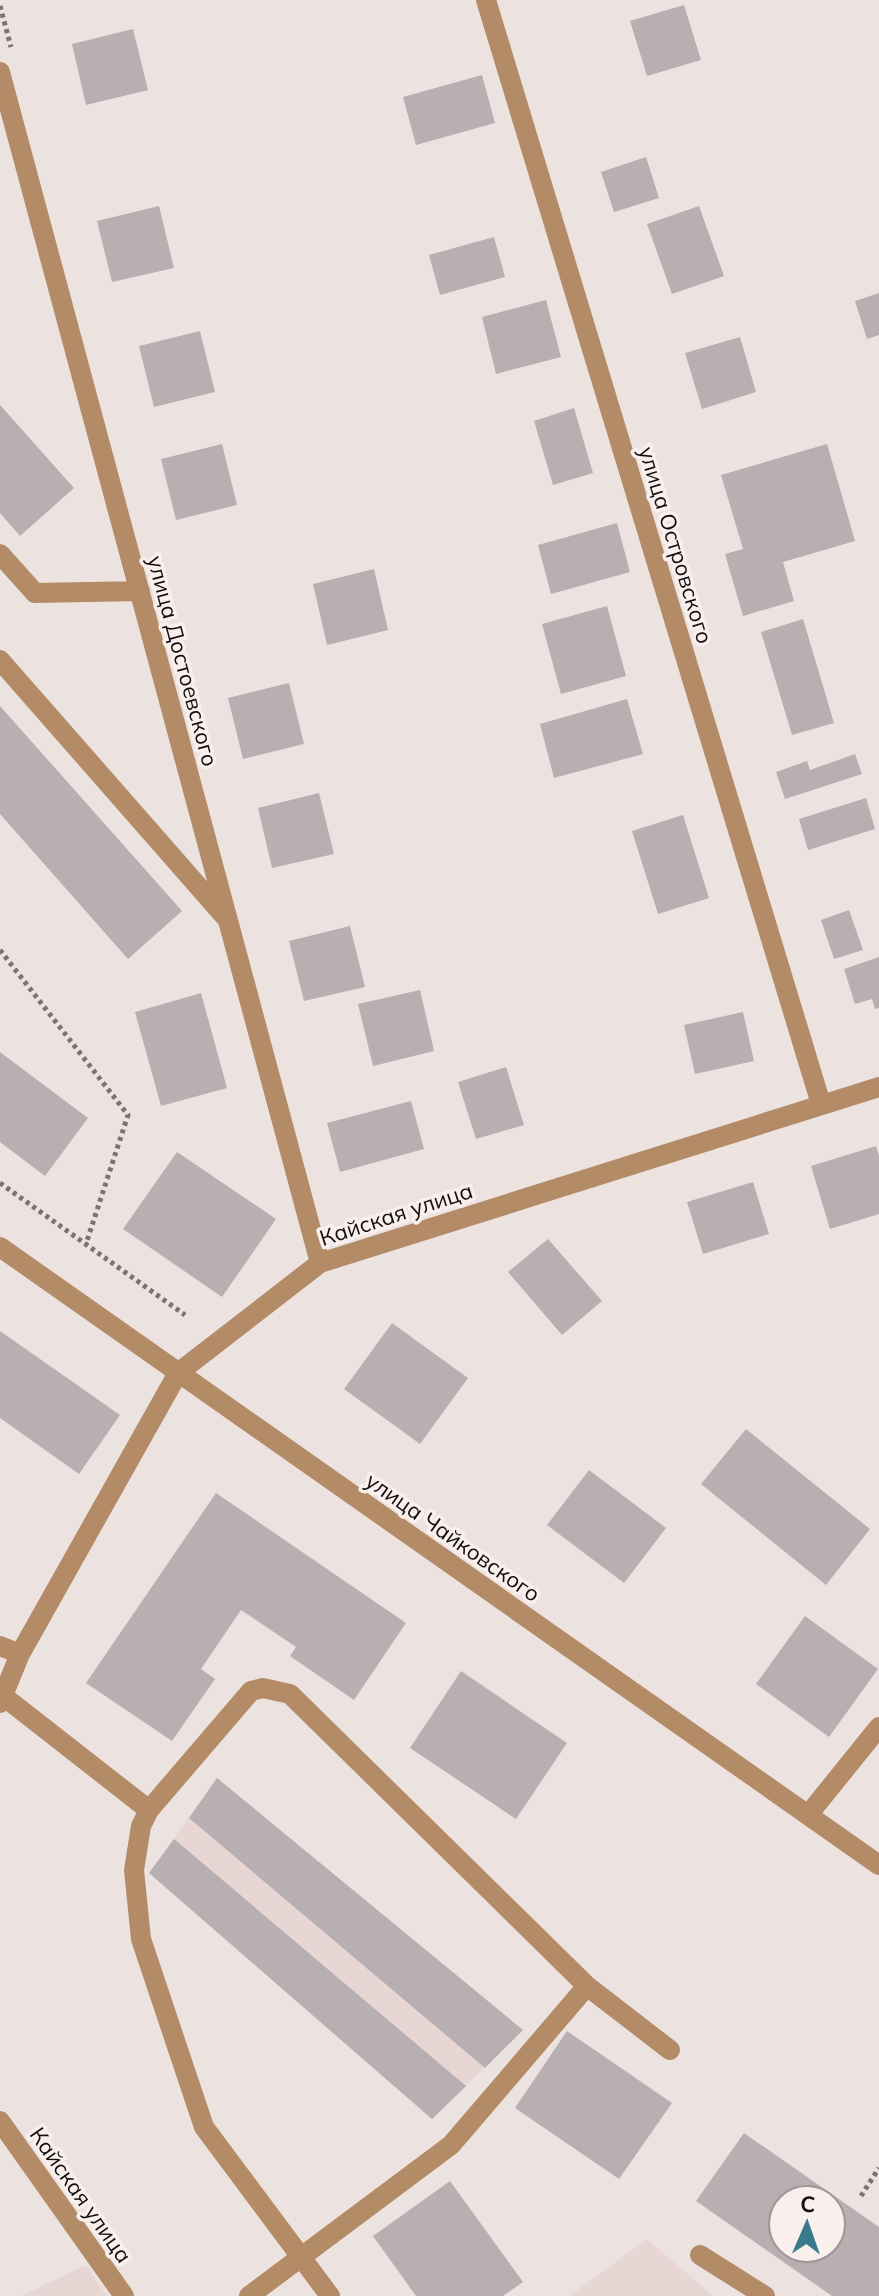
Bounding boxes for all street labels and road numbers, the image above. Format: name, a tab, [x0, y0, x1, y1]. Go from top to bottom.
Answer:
street label: улица Островского	[633, 443, 719, 647]
street label: улица Достоевского	[141, 553, 225, 769]
street label: Кайская улица	[316, 1176, 476, 1252]
street label: улица Чайковского	[360, 1466, 546, 1608]
street label: Кайская улица	[24, 2122, 138, 2268]

